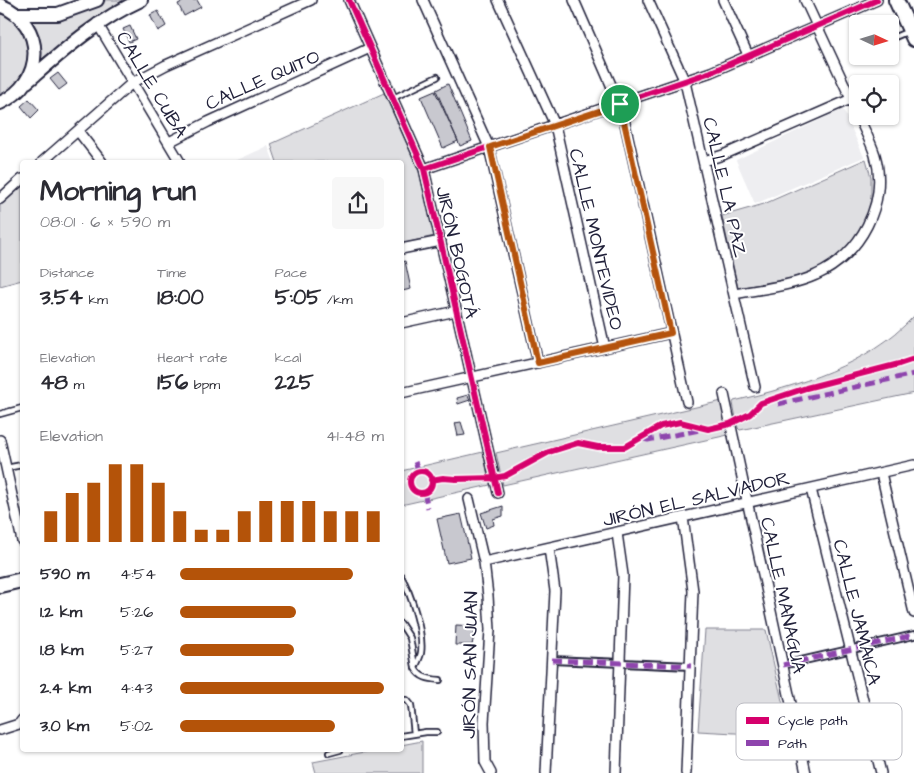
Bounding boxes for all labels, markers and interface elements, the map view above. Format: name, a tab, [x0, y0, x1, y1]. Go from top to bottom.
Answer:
north arrow	[849, 15, 899, 65]
map controls	[849, 15, 899, 125]
street label: CALLE CUBA	[109, 26, 194, 143]
street label: CALLE QUITO	[201, 43, 324, 118]
button: locate	[849, 75, 899, 125]
pin	[599, 83, 641, 125]
icon: arrive	[606, 90, 634, 118]
street label: CALLE LA PAZ	[695, 115, 754, 260]
street label: CALLE MONTEVIDEO	[562, 146, 630, 333]
text: Morning run	[40, 172, 196, 211]
button: share	[332, 177, 384, 229]
street label: JIRÓN BOGOTÁ	[428, 184, 485, 321]
text: 08:01 · 6 × 590 m	[40, 211, 170, 233]
text: Distance	[40, 263, 94, 283]
text: Time	[157, 263, 187, 283]
text: Pace	[275, 263, 307, 283]
text: 3.54	[40, 283, 83, 312]
text: 18:00	[157, 283, 204, 312]
text: 5:05	[275, 283, 321, 312]
text: km	[83, 290, 108, 310]
text: /km	[321, 290, 353, 310]
text: Elevation	[40, 348, 95, 368]
text: Heart rate	[157, 348, 228, 368]
text: kcal	[275, 348, 301, 368]
text: 48	[40, 368, 68, 397]
text: 156	[157, 368, 188, 397]
text: 225	[275, 368, 314, 397]
text: m	[68, 375, 84, 395]
text: bpm	[188, 375, 220, 395]
text: Elevation	[40, 425, 103, 447]
text: 41–48 m	[326, 425, 384, 447]
street label: JIRÓN EL SALVADOR	[600, 465, 792, 534]
street label: CALLE MANAGUA	[753, 515, 812, 676]
street label: CALLE JAMAICA	[825, 537, 888, 688]
text: 590 m	[40, 563, 89, 585]
text: 4:54	[120, 563, 156, 585]
street label: JIRÓN SAN JUAN	[456, 591, 485, 739]
text: 1.2 km	[40, 601, 82, 623]
text: 5:26	[120, 601, 153, 623]
text: 1.8 km	[40, 639, 83, 661]
text: 5:27	[120, 639, 153, 661]
text: 2.4 km	[40, 677, 91, 699]
text: 4:43	[120, 677, 153, 699]
legend	[736, 703, 902, 760]
text: Cycle path	[778, 711, 847, 731]
text: 3.0 km	[40, 715, 89, 737]
text: 5:02	[120, 715, 153, 737]
text: Path	[778, 734, 807, 754]

